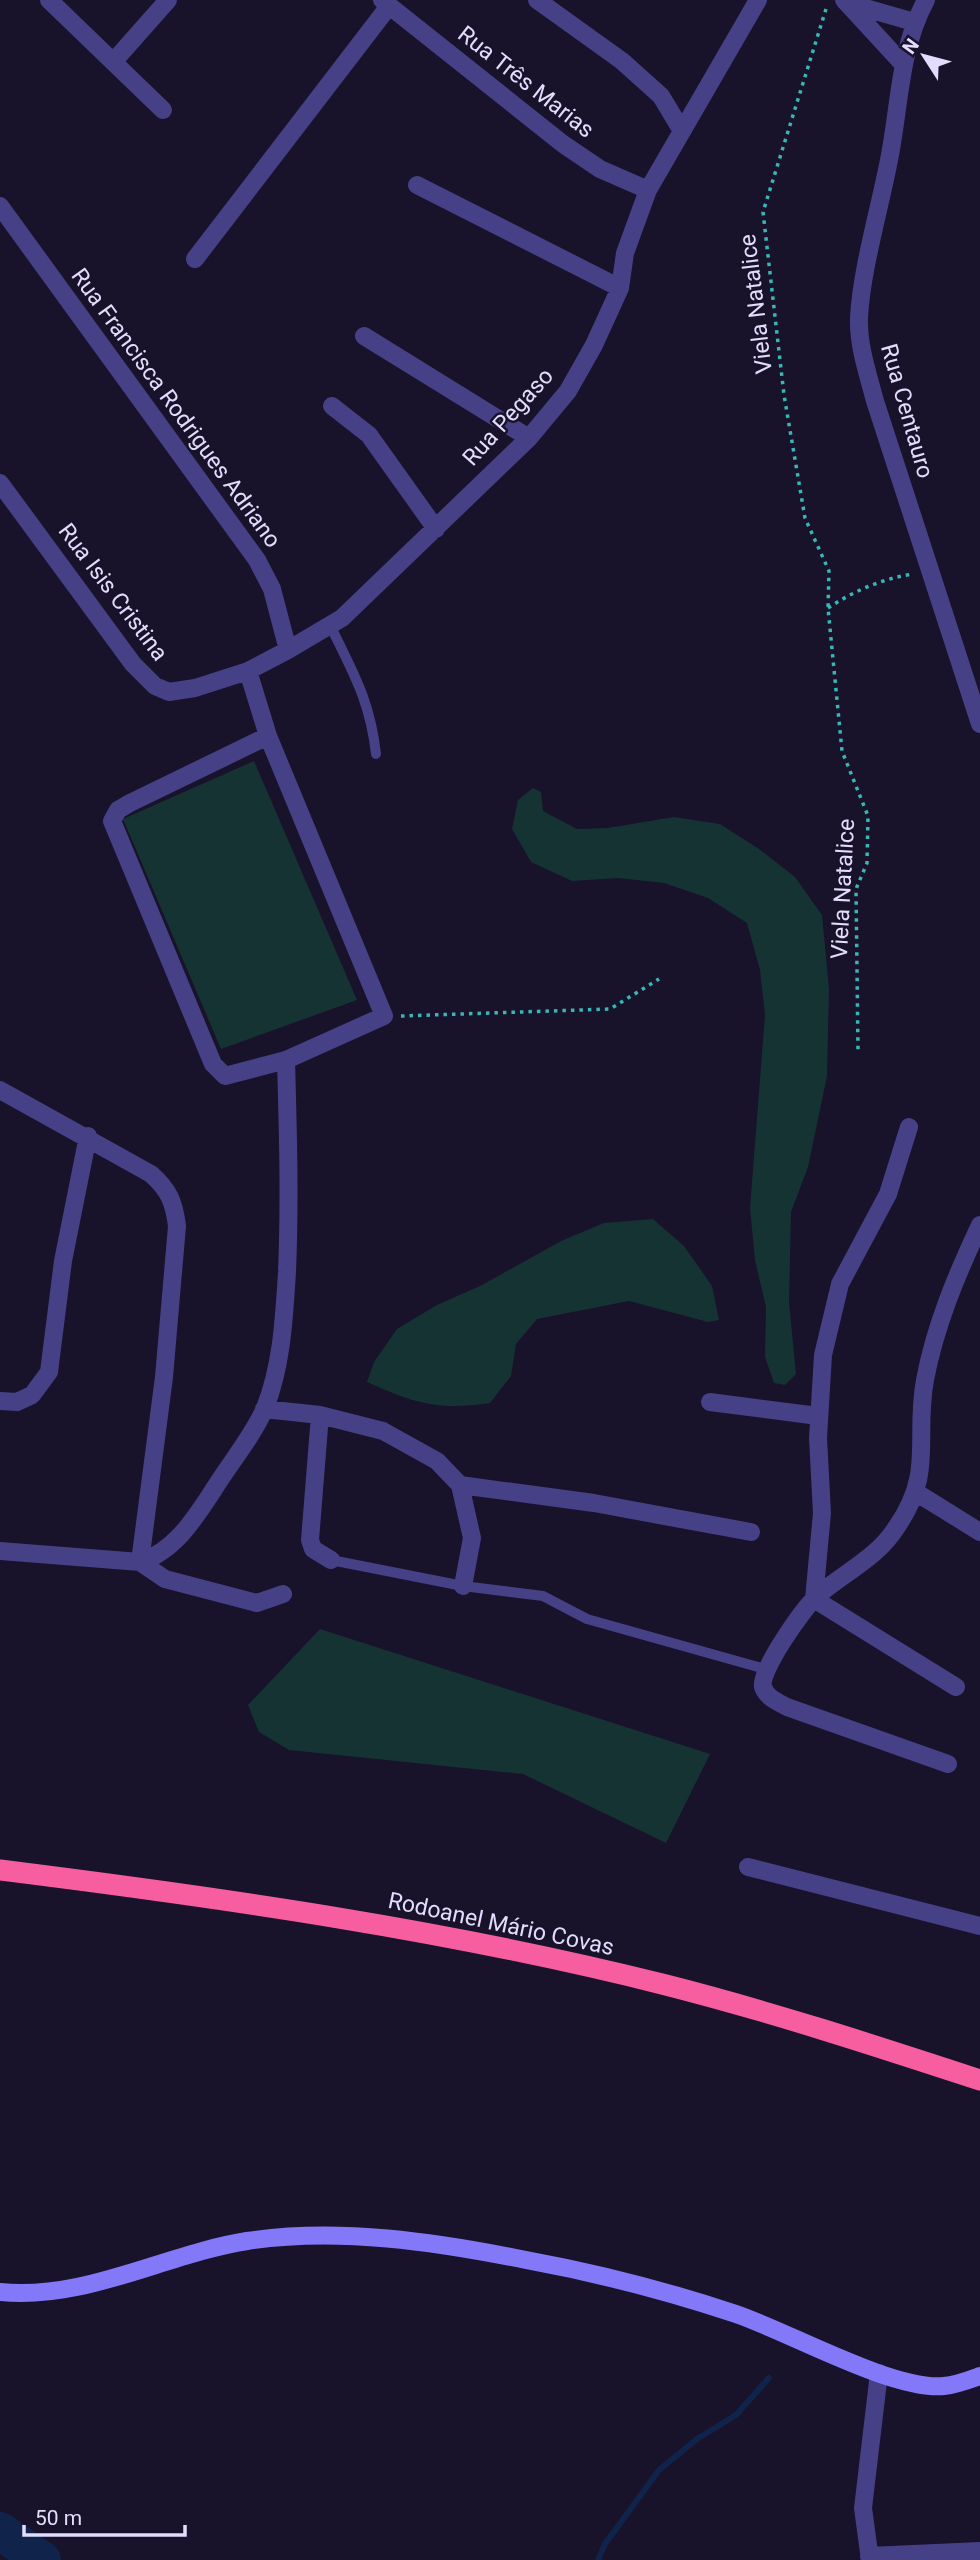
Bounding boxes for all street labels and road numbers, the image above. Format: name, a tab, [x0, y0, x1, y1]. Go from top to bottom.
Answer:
street label: Rua Três Marias	[453, 21, 599, 143]
street label: Viela Natalice	[734, 233, 778, 375]
street label: Rua Francisca Rodrigues Adriano	[66, 263, 286, 553]
street label: Rua Centauro	[875, 341, 939, 481]
street label: Rua Pegaso	[457, 363, 559, 471]
street label: Rua Isis Cristina	[53, 518, 173, 666]
street label: Viela Natalice	[826, 818, 860, 960]
street label: Rodoanel Mário Covas	[386, 1887, 616, 1961]

